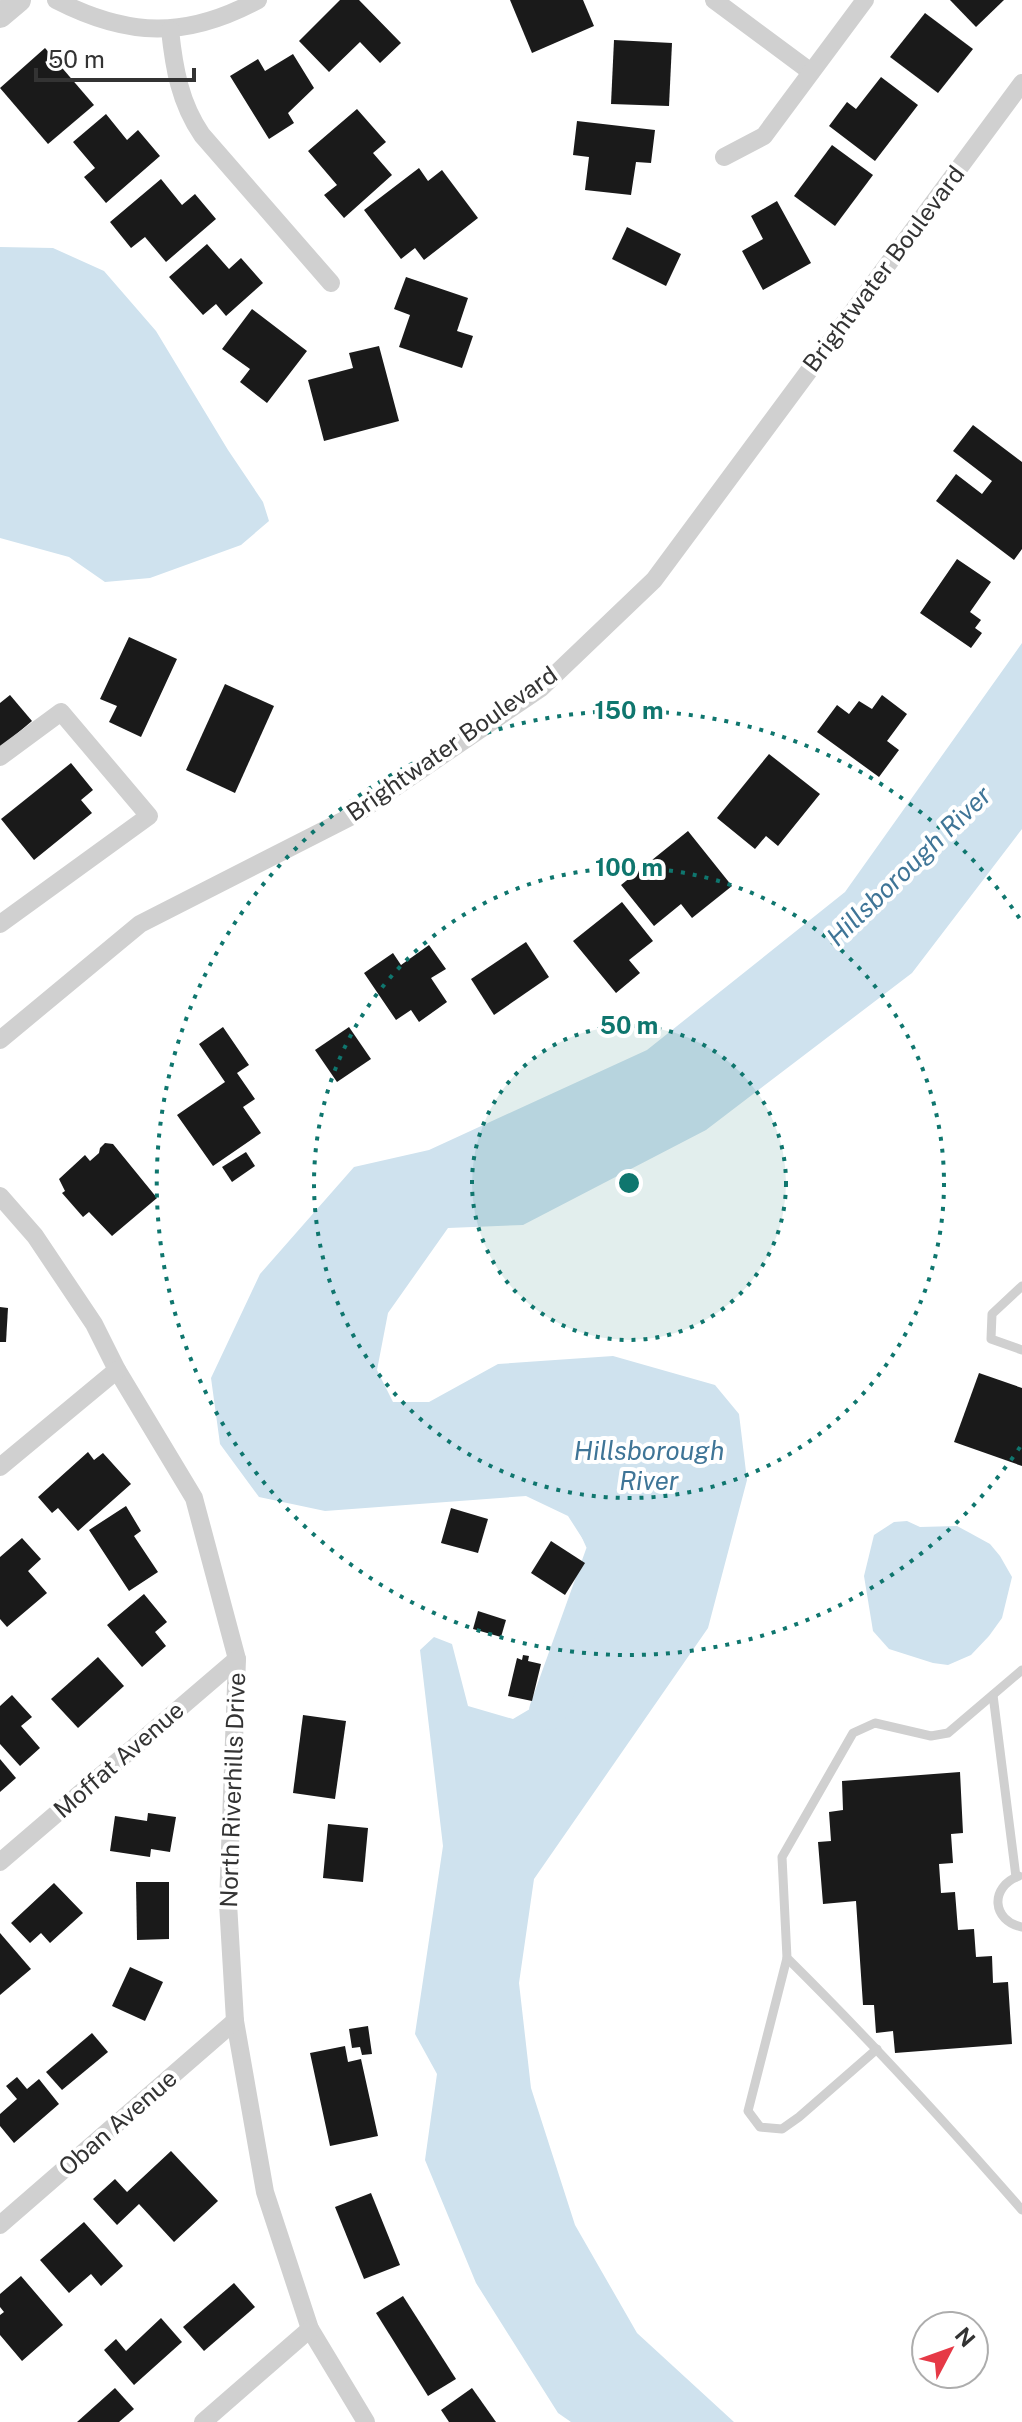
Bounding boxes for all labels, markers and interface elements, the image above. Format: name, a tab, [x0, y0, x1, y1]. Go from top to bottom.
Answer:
scale bar	[36, 32, 194, 82]
text: 50 m	[48, 45, 105, 73]
street label: Brightwater Boulevard	[797, 160, 970, 377]
street label: Brightwater Boulevard	[341, 660, 562, 826]
text: 150 m	[595, 696, 663, 724]
water label: Hillsborough River	[820, 779, 997, 952]
text: 100 m	[595, 853, 663, 881]
text: 50 m	[600, 1011, 658, 1039]
centre of rings	[615, 1169, 643, 1197]
water label: Hillsborough River	[574, 1435, 724, 1496]
street label: North Riverhills Drive	[214, 1672, 250, 1908]
street label: Moffat Avenue	[48, 1695, 189, 1823]
street label: Oban Avenue	[53, 2063, 182, 2181]
north arrow	[910, 2310, 990, 2390]
text: N	[950, 2322, 981, 2352]

